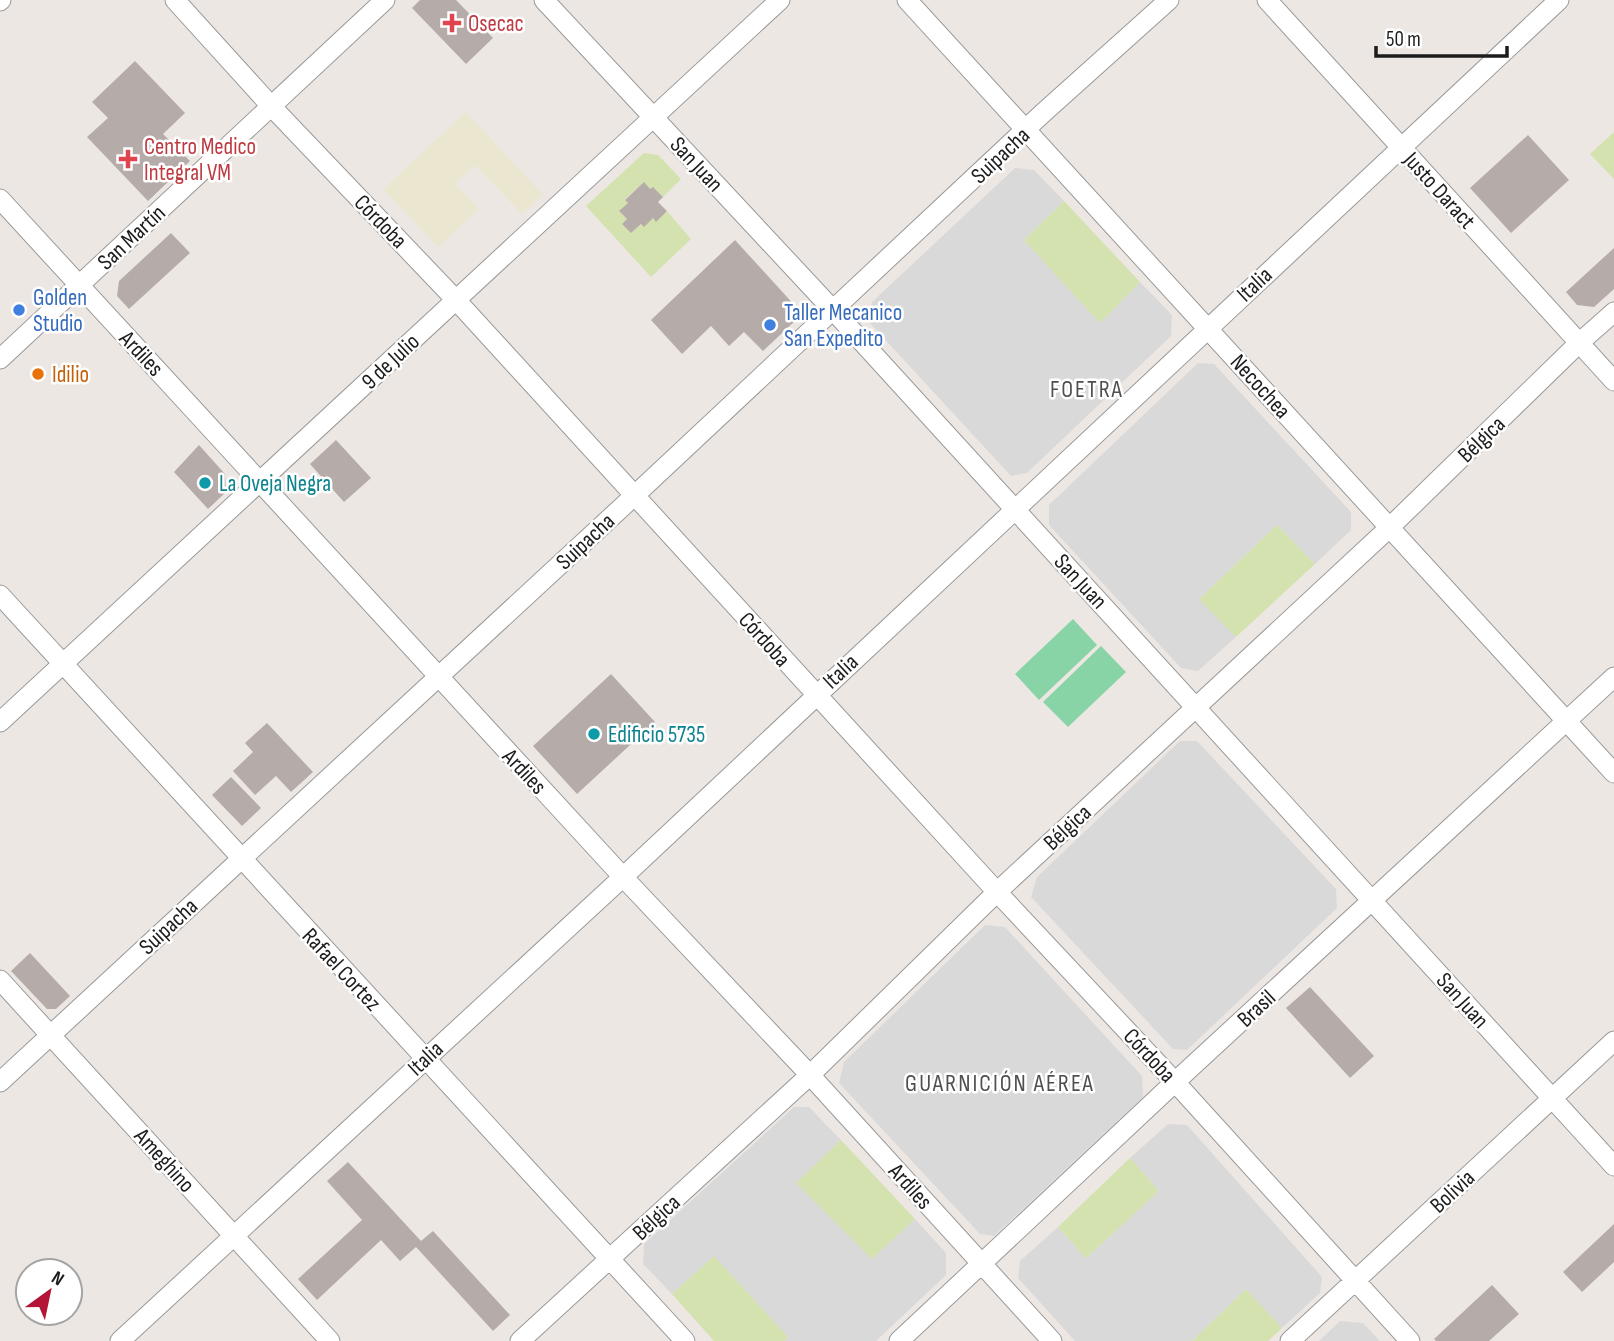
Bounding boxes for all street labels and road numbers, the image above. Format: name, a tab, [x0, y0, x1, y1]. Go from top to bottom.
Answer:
street label: Suipacha	[966, 122, 1036, 190]
street label: San Juan	[664, 131, 729, 198]
street label: Justo Daract	[1397, 146, 1481, 235]
street label: Córdoba	[348, 189, 413, 255]
street label: San Martín	[92, 199, 171, 276]
street label: Italia	[1231, 261, 1278, 308]
street label: Ardiles	[113, 324, 169, 382]
street label: 9 de Julio	[356, 328, 426, 396]
street label: Necochea	[1224, 349, 1296, 425]
street label: Bélgica	[1452, 411, 1511, 469]
street label: Suipacha	[551, 508, 621, 576]
street label: San Juan	[1048, 548, 1113, 615]
street label: Córdoba	[732, 606, 796, 673]
street label: Italia	[817, 648, 864, 695]
street label: Ardiles	[496, 742, 552, 800]
street label: Bélgica	[1038, 799, 1097, 857]
street label: Suipacha	[134, 893, 204, 961]
street label: Rafael Cortez	[296, 922, 387, 1017]
street label: San Juan	[1430, 967, 1494, 1034]
street label: Brasil	[1232, 984, 1282, 1033]
street label: Córdoba	[1117, 1023, 1181, 1089]
street label: Italia	[402, 1035, 449, 1082]
street label: Ameghino	[127, 1122, 200, 1199]
street label: Ardiles	[882, 1157, 938, 1215]
street label: Bolivia	[1425, 1164, 1481, 1219]
street label: Bélgica	[627, 1189, 686, 1247]

